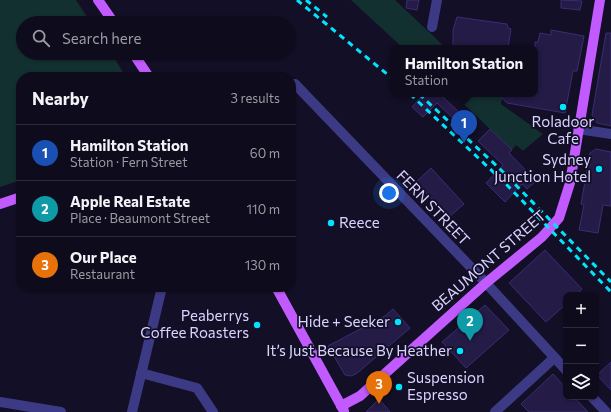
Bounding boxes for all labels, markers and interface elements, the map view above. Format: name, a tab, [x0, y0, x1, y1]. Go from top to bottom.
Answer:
search box	[16, 16, 296, 60]
icon: search	[30, 27, 52, 49]
text: Search here	[62, 29, 141, 47]
popup	[390, 45, 538, 97]
text: Hamilton Station	[405, 54, 523, 72]
text: Station	[405, 72, 448, 88]
text: Nearby	[32, 88, 89, 109]
text: 3 results	[231, 90, 280, 106]
marker: Roladoor Cafe	[558, 102, 568, 112]
pin: 1	[451, 110, 477, 143]
place label: Roladoor Cafe	[532, 112, 594, 147]
text: Hamilton Station	[70, 136, 189, 154]
text: 1	[42, 145, 48, 161]
text: 60 m	[250, 145, 280, 161]
place label: Sydney Junction Hotel	[494, 150, 591, 185]
text: Station · Fern Street	[70, 154, 187, 170]
marker: Sydney Junction Hotel	[594, 164, 604, 174]
street label: FERN STREET	[393, 166, 474, 249]
your location	[379, 183, 399, 203]
text: Apple Real Estate	[70, 192, 190, 210]
text: 2	[41, 201, 49, 217]
text: 110 m	[247, 201, 280, 217]
street label: BEAUMONT STREET	[428, 206, 549, 315]
text: Place · Beaumont Street	[70, 210, 210, 226]
place label: Reece	[339, 213, 380, 231]
marker: Reece	[326, 218, 336, 228]
text: Our Place	[70, 248, 137, 266]
text: 3	[41, 257, 49, 273]
text: 130 m	[245, 257, 280, 273]
text: Restaurant	[70, 266, 135, 282]
map controls	[563, 292, 599, 400]
button: +	[563, 292, 599, 328]
place label: Peaberrys Coffee Roasters	[140, 306, 249, 341]
pin: 2	[457, 308, 483, 341]
place label: Hide + Seeker	[297, 312, 390, 330]
marker: Hide + Seeker	[393, 317, 403, 327]
marker: Peaberrys Coffee Roasters	[252, 320, 262, 330]
button: −	[563, 328, 599, 364]
place label: It’s Just Because By Heather	[266, 341, 452, 359]
marker: It’s Just Because By Heather	[455, 346, 465, 356]
button: layers	[563, 364, 599, 400]
place label: Suspension Espresso	[407, 368, 485, 403]
pin: 3	[366, 371, 392, 404]
marker: Suspension Espresso	[394, 382, 404, 392]

